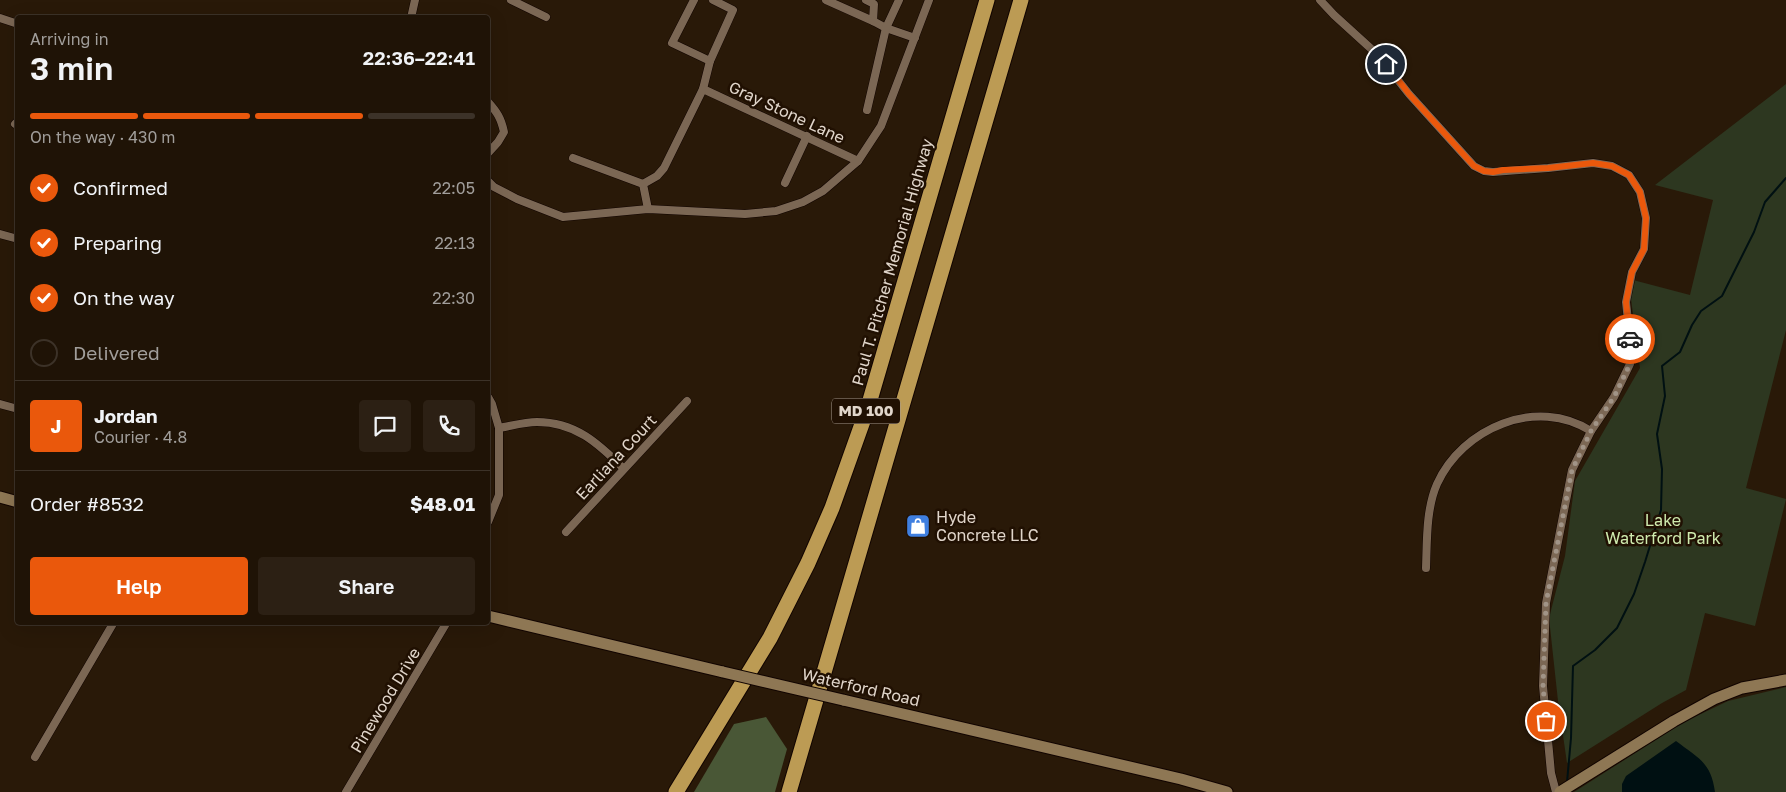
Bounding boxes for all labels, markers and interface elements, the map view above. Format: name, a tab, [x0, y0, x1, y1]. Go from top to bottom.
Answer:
text: Arriving in	[30, 29, 109, 49]
pin	[1365, 43, 1407, 85]
text: 22:36–22:41	[363, 46, 475, 69]
text: 3 min	[30, 49, 113, 87]
icon: home	[1372, 50, 1400, 78]
street label: Gray Stone Lane	[726, 76, 848, 148]
text: On the way · 430 m	[30, 127, 176, 147]
street label: Paul T. Pitcher Memorial Highway	[847, 136, 937, 388]
icon: check	[30, 174, 58, 202]
text: Confirmed	[73, 176, 168, 199]
text: 22:05	[432, 178, 475, 198]
icon: check	[30, 229, 58, 257]
text: Preparing	[73, 231, 162, 254]
text: 22:13	[435, 233, 475, 253]
icon: check	[30, 284, 58, 312]
text: On the way	[73, 286, 175, 309]
text: 22:30	[432, 288, 475, 308]
courier	[1605, 314, 1655, 364]
icon: car	[1616, 325, 1644, 353]
text: Delivered	[73, 341, 160, 364]
road number: MD 100	[832, 398, 900, 424]
button: chat	[359, 400, 411, 452]
button: phone	[423, 400, 475, 452]
text: Jordan	[94, 404, 158, 427]
street label: Earliana Court	[571, 410, 661, 504]
text: J	[51, 414, 61, 437]
text: Courier · 4.8	[94, 427, 187, 447]
text: Order #8532	[30, 492, 144, 515]
text: $48.01	[410, 492, 475, 515]
place label: Hyde Concrete LLC	[936, 507, 1039, 545]
park label: Lake Waterford Park	[1605, 510, 1721, 548]
shop icon: Hyde Concrete LLC	[905, 513, 931, 539]
button: Help	[30, 557, 248, 615]
button: Share	[258, 557, 475, 615]
street label: Pinewood Drive	[346, 644, 424, 756]
street label: Waterford Road	[800, 664, 922, 710]
pin	[1525, 700, 1567, 742]
icon: bag	[1532, 707, 1560, 735]

